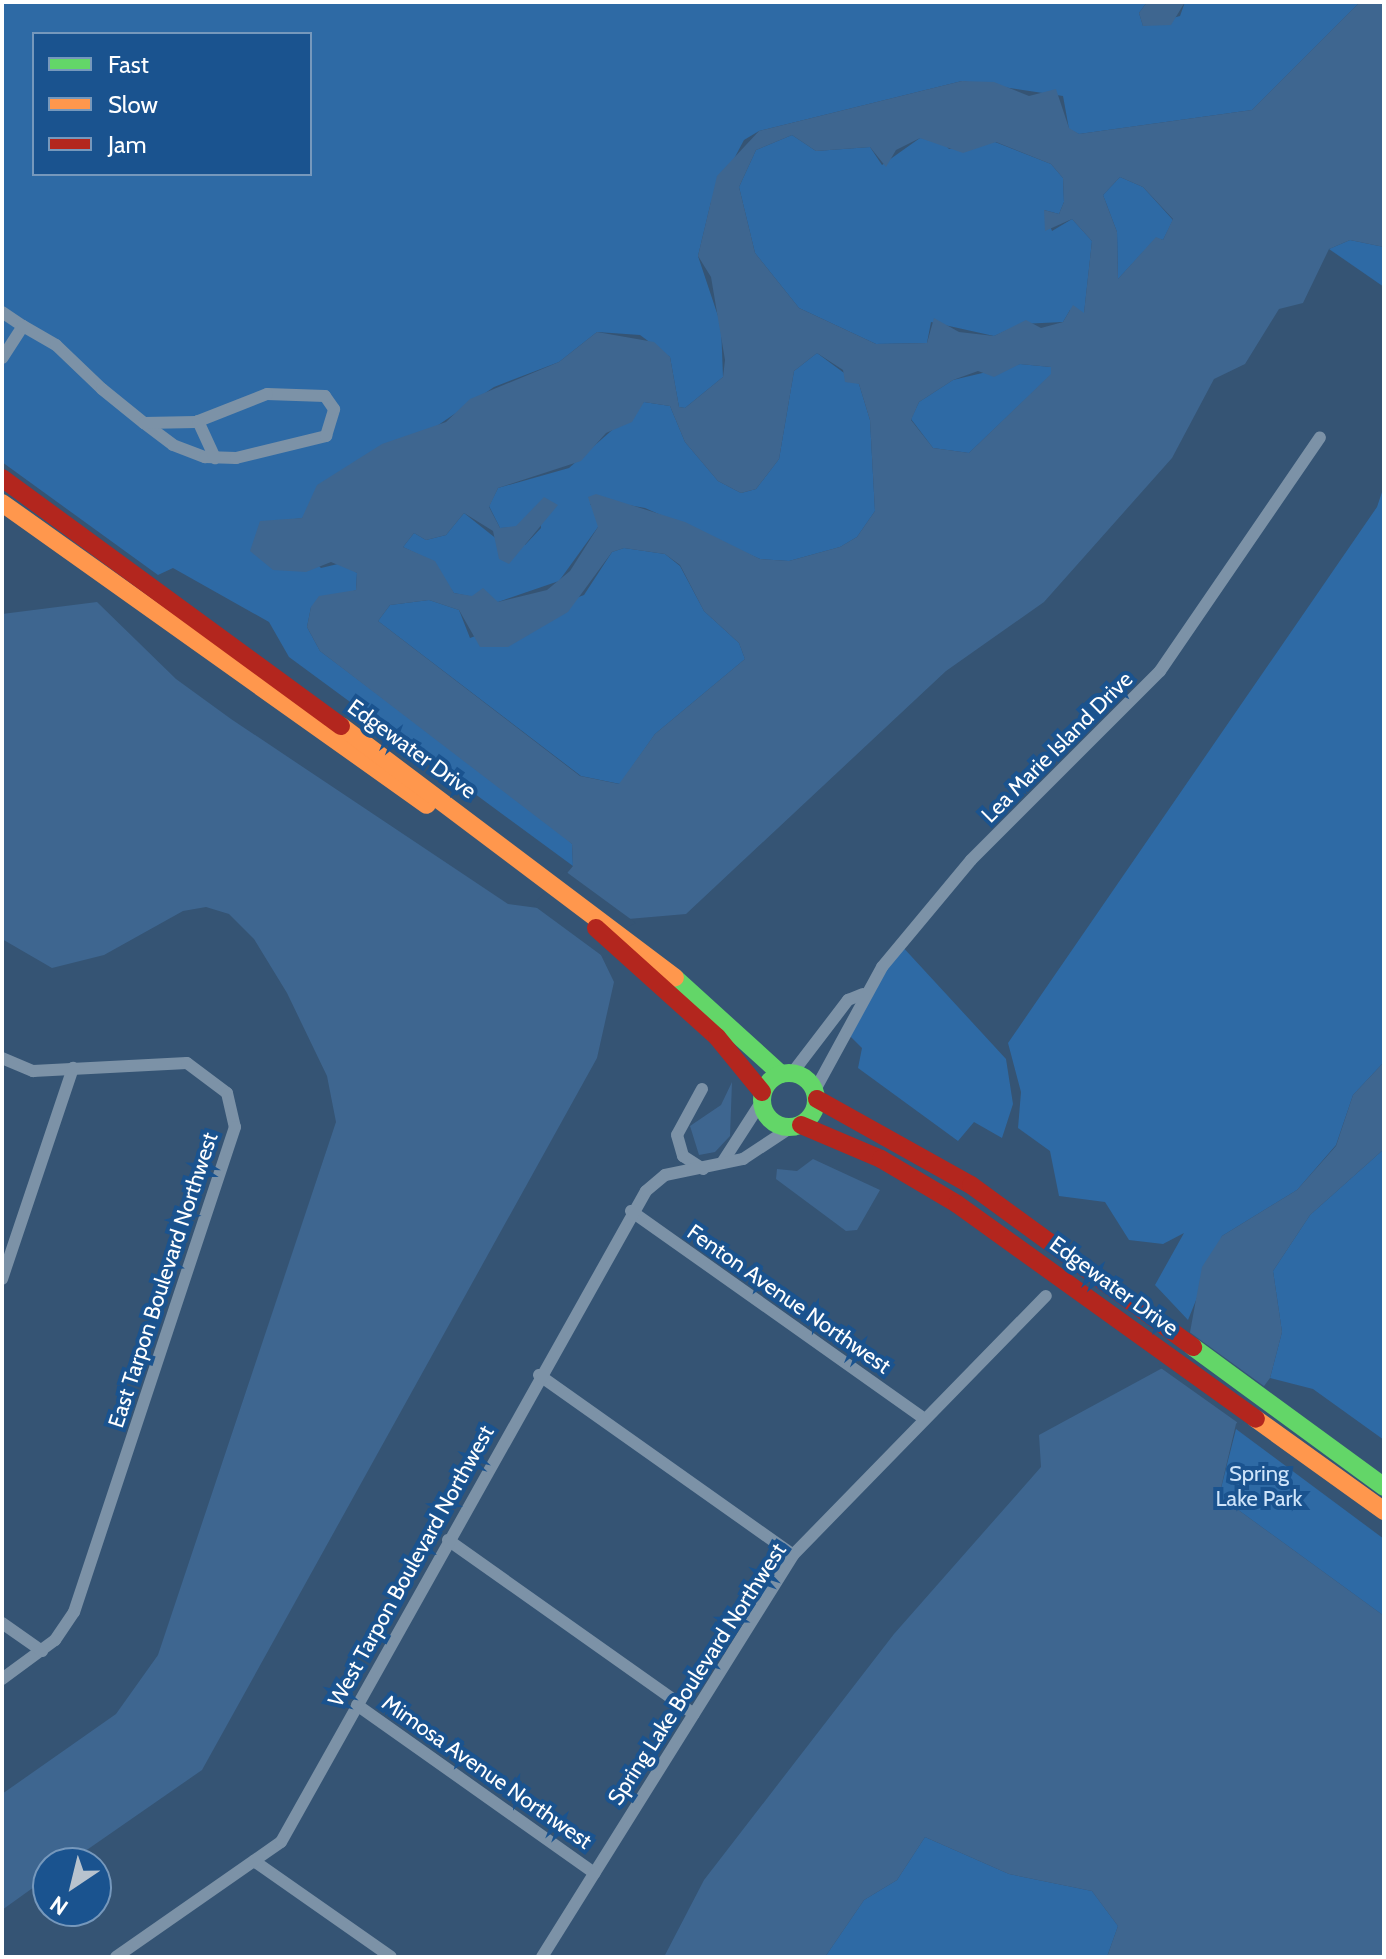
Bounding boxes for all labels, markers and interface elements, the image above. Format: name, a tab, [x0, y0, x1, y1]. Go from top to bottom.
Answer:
legend	[32, 32, 312, 176]
text: Fast	[108, 50, 149, 79]
text: Slow	[108, 90, 158, 119]
text: Jam	[108, 130, 146, 159]
street label: Lea Marie Island Drive	[976, 666, 1138, 828]
street label: Edgewater Drive	[343, 694, 481, 804]
street label: East Tarpon Boulevard Northwest	[103, 1129, 223, 1431]
street label: Fenton Avenue Northwest	[682, 1219, 896, 1379]
street label: Edgewater Drive	[1045, 1231, 1183, 1341]
street label: West Tarpon Boulevard Northwest	[323, 1421, 499, 1711]
park label: Spring Lake Park	[1216, 1460, 1302, 1512]
street label: Spring Lake Boulevard Northwest	[602, 1538, 792, 1810]
street label: Mimosa Avenue Northwest	[377, 1689, 597, 1855]
north arrow	[32, 1847, 112, 1927]
text: N	[45, 1890, 73, 1921]

